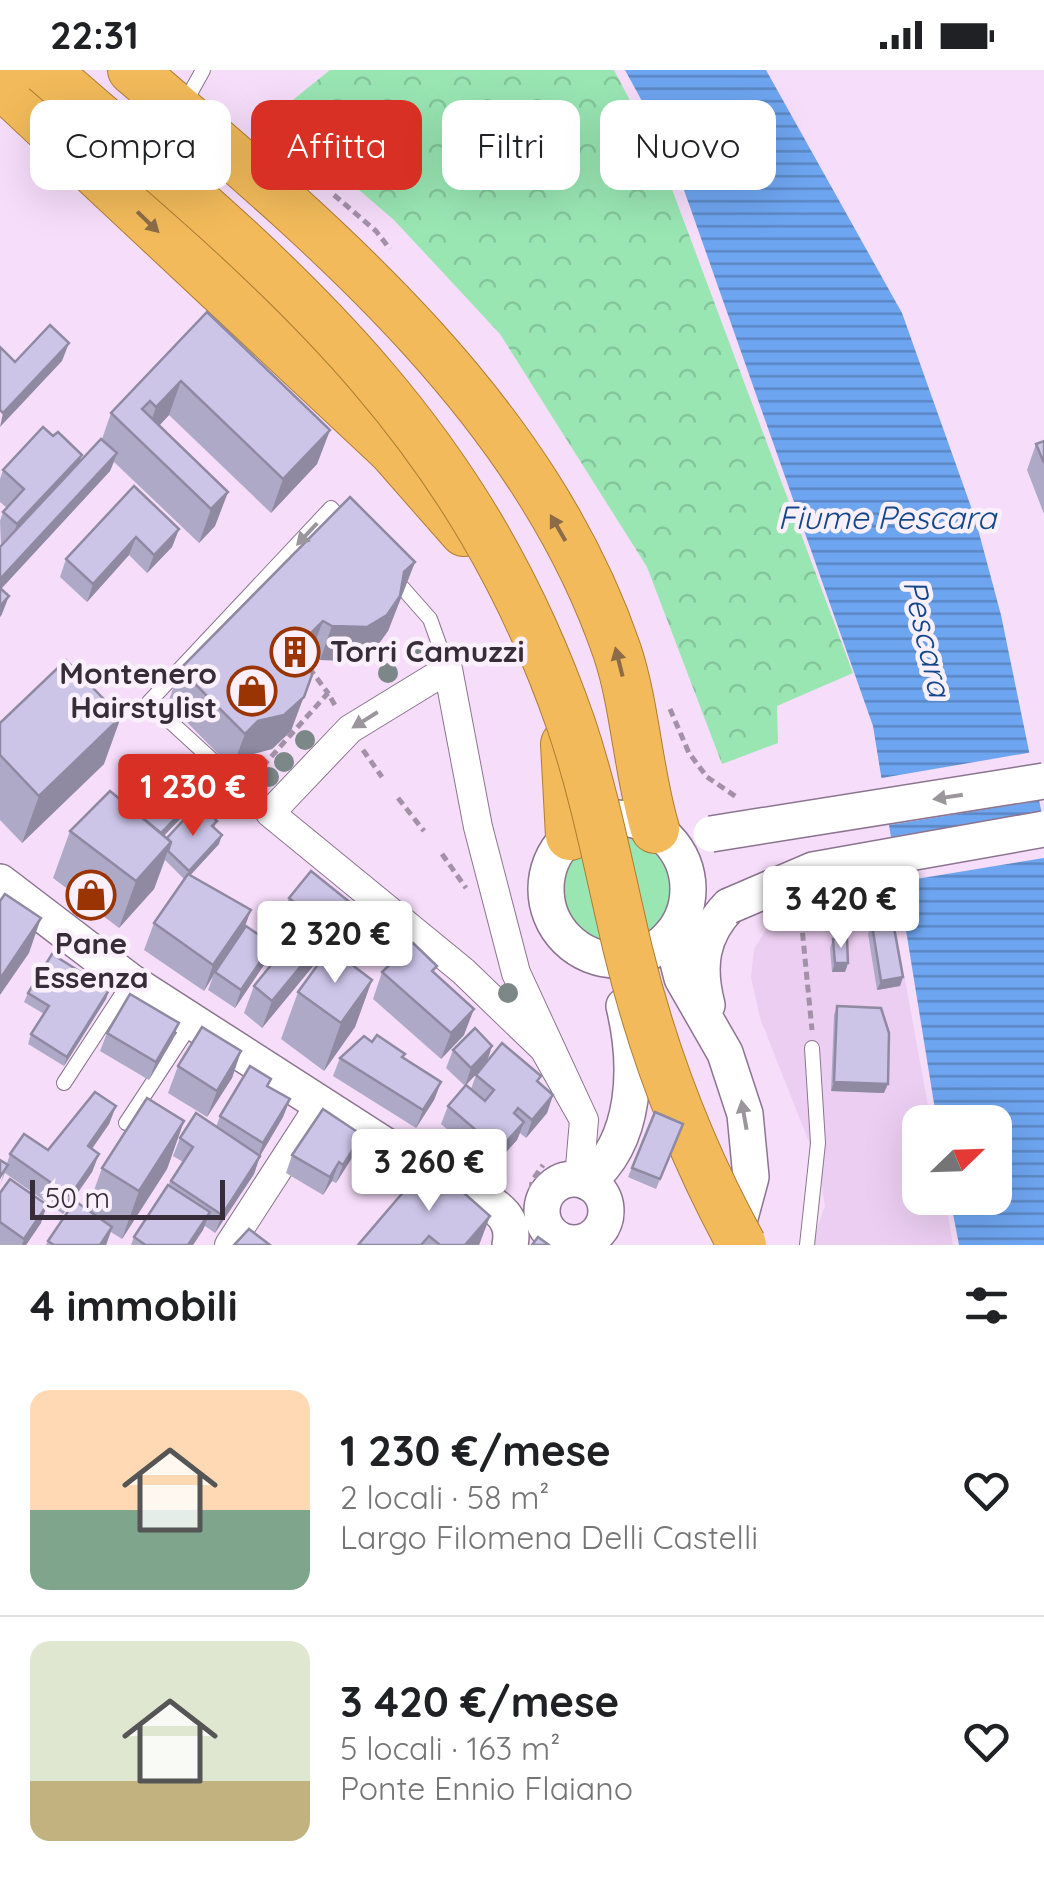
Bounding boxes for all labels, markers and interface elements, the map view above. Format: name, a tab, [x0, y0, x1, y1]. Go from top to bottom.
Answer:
text: 22:31	[50, 11, 139, 59]
chip: Compra	[30, 100, 231, 190]
chip: Affitta	[251, 100, 422, 190]
chip: Filtri	[442, 100, 580, 190]
chip: Nuovo	[600, 100, 776, 190]
one-way arrow	[135, 210, 159, 233]
water label: Fiume Pescara	[778, 497, 998, 537]
one-way arrow	[550, 514, 567, 542]
one-way arrow	[296, 521, 319, 545]
water label: Pescara	[895, 575, 961, 702]
building icon: Torri Camuzzi	[269, 626, 321, 678]
place label: Torri Camuzzi	[330, 632, 524, 670]
one-way arrow	[611, 647, 626, 678]
place label: Montenero Hairstylist	[59, 654, 217, 726]
shop icon: Montenero Hairstylist	[226, 665, 278, 717]
one-way arrow	[351, 711, 379, 728]
pin: 1 230 €	[101, 754, 285, 839]
text: 1 230 €	[140, 766, 246, 806]
one-way arrow	[932, 790, 963, 805]
pin: 3 420 €	[749, 866, 933, 951]
shop icon: Pane Essenza	[65, 869, 117, 921]
text: 3 420 €	[785, 878, 897, 918]
pin: 2 320 €	[243, 901, 427, 986]
text: 2 320 €	[279, 913, 391, 953]
place label: Pane Essenza	[33, 924, 149, 996]
one-way arrow	[736, 1099, 751, 1131]
north arrow	[902, 1105, 1012, 1215]
map controls	[902, 1105, 1012, 1215]
pin: 3 260 €	[337, 1129, 521, 1214]
text: 3 260 €	[374, 1141, 484, 1181]
scale bar	[30, 1175, 225, 1220]
text: 50 m	[45, 1180, 110, 1215]
icon: filters	[959, 1278, 1014, 1333]
text: 4 immobili	[30, 1279, 238, 1332]
text: 1 230 €/mese	[340, 1424, 611, 1477]
icon: home	[110, 1430, 230, 1550]
icon: heart	[959, 1463, 1014, 1518]
text: 2 locali · 58 m²	[340, 1477, 550, 1517]
text: Largo Filomena Delli Castelli	[340, 1517, 758, 1557]
text: 3 420 €/mese	[340, 1675, 619, 1728]
icon: home	[110, 1681, 230, 1801]
icon: heart	[959, 1714, 1014, 1769]
text: 5 locali · 163 m²	[340, 1728, 560, 1768]
text: Ponte Ennio Flaiano	[340, 1768, 633, 1808]

